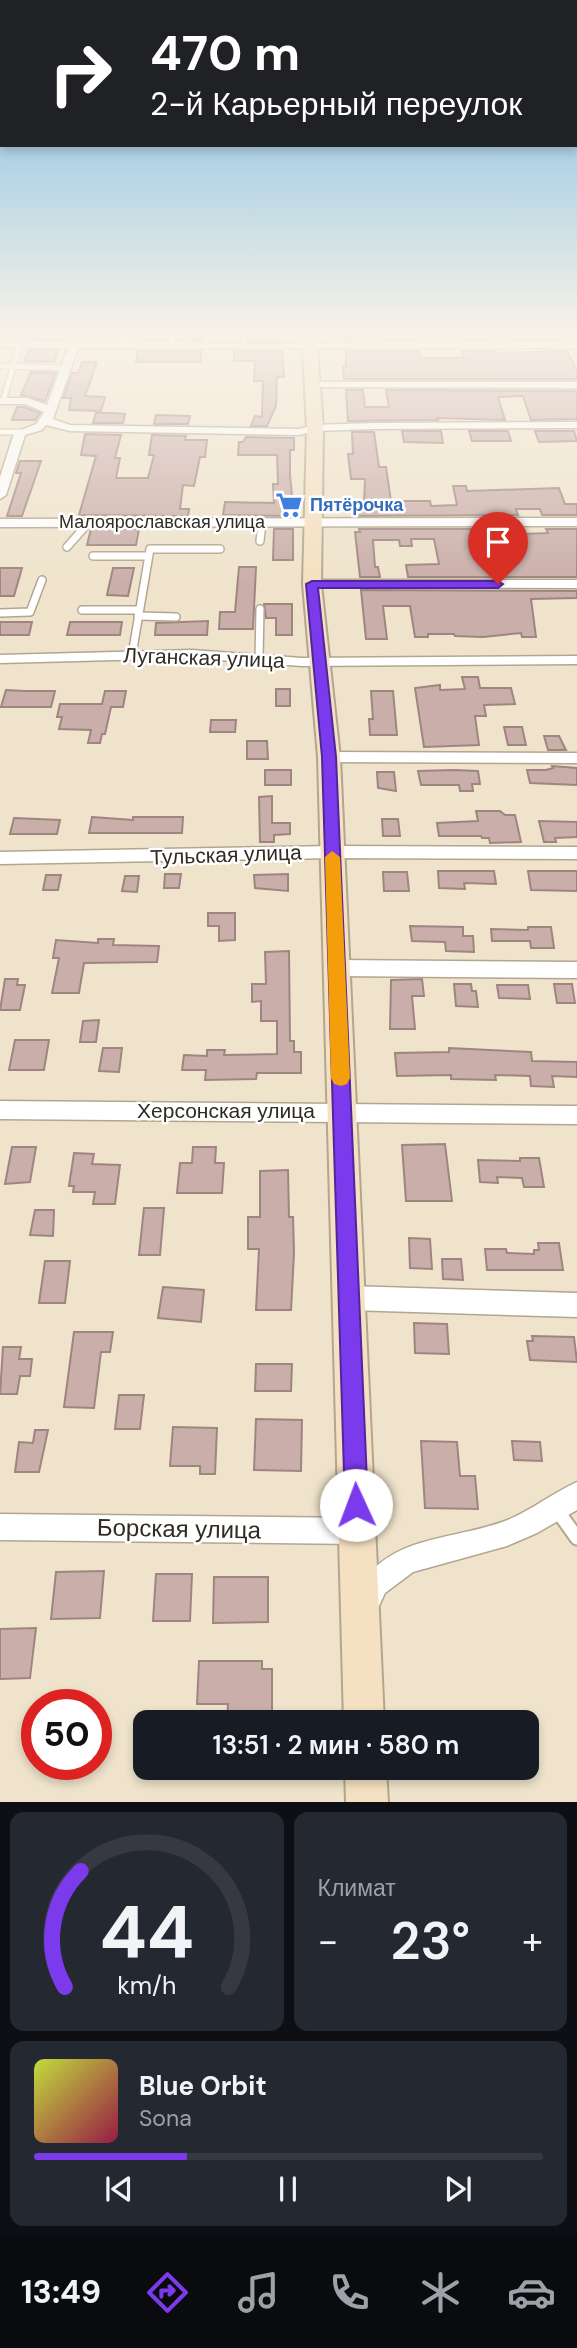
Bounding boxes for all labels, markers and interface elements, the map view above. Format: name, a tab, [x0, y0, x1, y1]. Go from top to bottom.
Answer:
text: 470 m	[150, 21, 300, 85]
icon: right	[35, 28, 126, 119]
text: 2-й Карьерный переулок	[150, 83, 522, 125]
supermarket icon: Пятёрочка	[274, 490, 304, 520]
place label: Пятёрочка	[310, 493, 404, 517]
street label: Малоярославская улица	[59, 510, 266, 534]
pin	[468, 512, 528, 584]
icon: arrive	[479, 523, 517, 561]
street label: Луганская улица	[123, 641, 286, 675]
street label: Тульская улица	[150, 838, 302, 872]
street label: Херсонская улица	[137, 1097, 315, 1125]
position arrow	[319, 1468, 393, 1542]
street label: Борская улица	[97, 1512, 262, 1545]
speed limit sign: 50	[21, 1689, 112, 1780]
text: 13:51 · 2 мин · 580 m	[213, 1728, 459, 1762]
text: Климат	[318, 1873, 396, 1903]
text: 44	[99, 1886, 194, 1981]
text: 23°	[390, 1907, 470, 1975]
text: −	[318, 1916, 338, 1966]
text: +	[522, 1916, 543, 1966]
text: km/h	[117, 1969, 176, 2002]
text: Blue Orbit	[139, 2069, 267, 2103]
text: Sona	[139, 2103, 192, 2133]
icon: previous	[100, 2170, 138, 2208]
icon: pause	[269, 2170, 307, 2208]
icon: next	[439, 2170, 477, 2208]
icon: directions	[143, 2268, 192, 2317]
icon: music	[234, 2268, 283, 2317]
icon: phone	[325, 2268, 374, 2317]
icon: climate	[416, 2268, 465, 2317]
icon: car	[507, 2268, 556, 2317]
text: 13:49	[21, 2271, 101, 2313]

